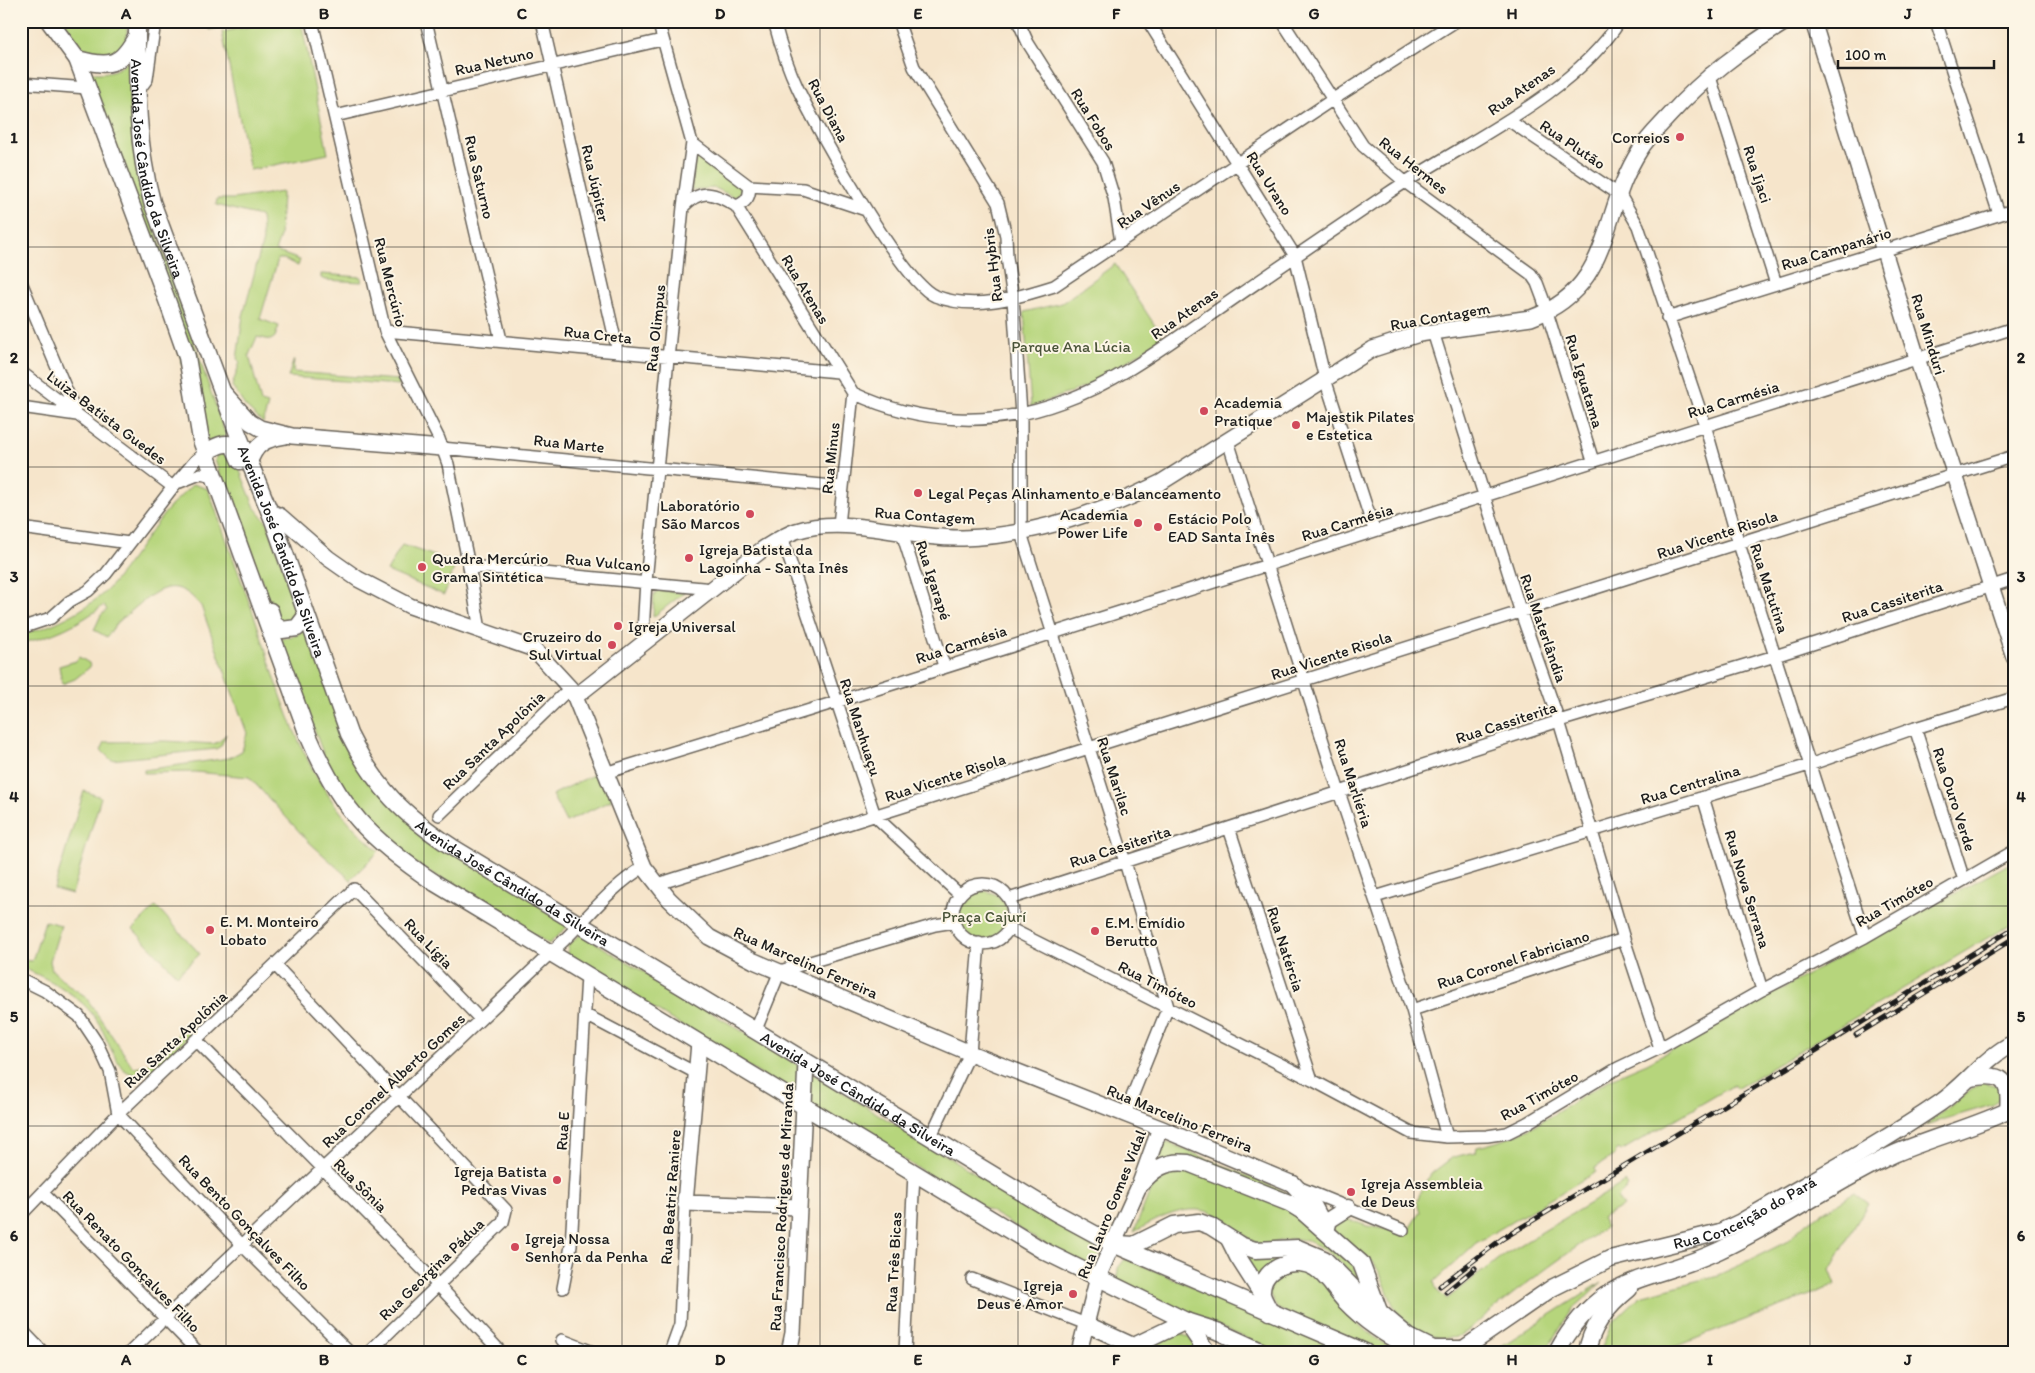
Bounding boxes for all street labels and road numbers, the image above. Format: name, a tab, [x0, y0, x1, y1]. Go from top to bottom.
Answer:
street label: Rua Netuno	[453, 43, 535, 80]
street label: Avenida José Cândido da Silveira	[127, 59, 189, 281]
street label: Rua Atenas	[1484, 59, 1559, 120]
street label: Rua Diana	[804, 75, 853, 145]
street label: Rua Fobos	[1067, 85, 1120, 154]
street label: Rua Plutão	[1536, 116, 1609, 173]
street label: Rua Hermes	[1375, 132, 1452, 198]
street label: Rua Saturno	[461, 133, 498, 221]
street label: Rua Júpiter	[577, 143, 614, 224]
street label: Rua Ijaci	[1739, 143, 1776, 205]
street label: Rua Urano	[1242, 148, 1297, 219]
street label: Rua Vênus	[1113, 176, 1183, 232]
street label: Rua Campanário	[1779, 223, 1894, 274]
street label: Rua Hybris	[979, 227, 1006, 303]
street label: Rua Mercúrio	[370, 235, 411, 329]
street label: Rua Atenas	[777, 251, 834, 328]
street label: Rua Atenas	[1147, 283, 1222, 344]
street label: Rua Olimpus	[641, 284, 670, 373]
street label: Rua Minduri	[1907, 291, 1950, 377]
street label: Rua Contagem	[1389, 298, 1492, 335]
street label: Rua Creta	[563, 321, 634, 348]
street label: Rua Iguatama	[1561, 332, 1608, 431]
street label: Luiza Batista Guedes	[43, 366, 170, 469]
street label: Rua Carmésia	[1685, 377, 1781, 422]
street label: Rua Minus	[817, 421, 844, 495]
street label: Rua Marte	[533, 430, 605, 457]
street label: Avenida José Cândido da Silveira	[234, 443, 330, 660]
street label: Rua Carmésia	[1299, 500, 1395, 545]
street label: Rua Contagem	[874, 502, 977, 529]
street label: Rua Vicente Risola	[1654, 506, 1780, 563]
street label: Rua Igarapé	[912, 538, 955, 623]
street label: Rua Matutina	[1746, 541, 1793, 636]
street label: Rua Vulcano	[564, 549, 651, 576]
street label: Rua Materlândia	[1516, 571, 1571, 686]
street label: Rua Cassiterita	[1839, 576, 1946, 627]
street label: Rua Carmésia	[913, 621, 1009, 668]
street label: Rua Vicente Risola	[1268, 627, 1394, 684]
street label: Rua Manhuaçu	[836, 676, 885, 778]
street label: Rua Santa Apolônia	[438, 686, 549, 794]
street label: Rua Cassiterita	[1453, 697, 1560, 748]
street label: Rua Marilac	[1093, 734, 1136, 818]
street label: Rua Marliéria	[1330, 736, 1377, 831]
street label: Rua Ouro Verde	[1929, 745, 1980, 854]
street label: Rua Vicente Risola	[882, 749, 1008, 806]
street label: Rua Centralina	[1638, 760, 1743, 809]
street label: Avenida José Cândido da Silveira	[412, 815, 613, 951]
street label: Rua Cassiterita	[1067, 821, 1174, 872]
street label: Rua Nova Serrana	[1720, 828, 1775, 951]
street label: Rua Timóteo	[1852, 872, 1936, 931]
street label: Rua Natércia	[1263, 904, 1308, 994]
street label: Rua Lígia	[400, 914, 458, 973]
street label: Rua Marcelino Ferreira	[731, 922, 881, 1003]
street label: Rua Coronel Fabriciano	[1435, 926, 1592, 993]
street label: Rua Timóteo	[1115, 956, 1201, 1013]
street label: Rua Santa Apolônia	[120, 986, 232, 1092]
street label: Rua Coronel Alberto Gomes	[318, 1009, 469, 1152]
street label: Avenida José Cândido da Silveira	[757, 1027, 960, 1160]
street label: Rua Timóteo	[1497, 1066, 1582, 1125]
street label: Rua Marcelino Ferreira	[1104, 1080, 1256, 1157]
street label: Rua Francisco Rodrigues de Miranda	[766, 1082, 798, 1332]
street label: Rua E	[552, 1111, 573, 1151]
street label: Rua Lauro Gomes Vidal	[1073, 1127, 1150, 1281]
street label: Rua Beatriz Raniere	[656, 1128, 685, 1265]
street label: Rua Bento Gonçalves Filho	[175, 1150, 315, 1294]
street label: Rua Sônia	[330, 1154, 392, 1217]
street label: Rua Conceição do Pará	[1671, 1172, 1820, 1253]
street label: Rua Renato Gonçalves Filho	[59, 1186, 205, 1336]
street label: Rua Três Bicas	[881, 1211, 906, 1313]
street label: Rua Georgina Pádua	[375, 1214, 488, 1324]

